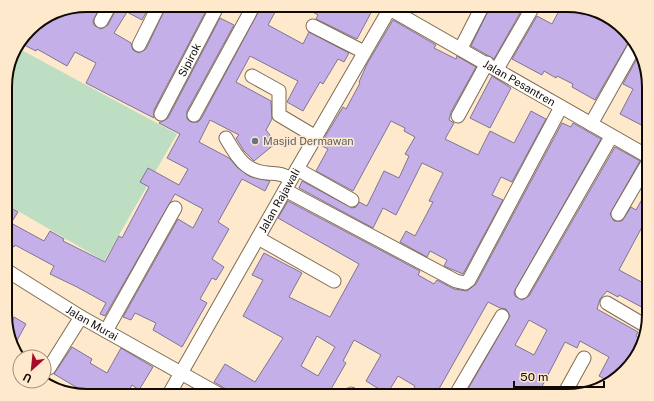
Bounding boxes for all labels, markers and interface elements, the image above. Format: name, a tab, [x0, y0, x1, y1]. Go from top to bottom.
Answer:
street label: Sipirok	[176, 41, 203, 79]
street label: Jalan Pesantren	[481, 58, 557, 108]
place label: Masjid Dermawan	[263, 135, 354, 147]
marker: Masjid Dermawan	[250, 136, 260, 146]
street label: Jalan Rajawali	[256, 166, 302, 234]
street label: Jalan Murai	[64, 303, 120, 343]
north arrow	[12, 349, 52, 389]
scale bar	[514, 363, 604, 389]
text: 50 m	[520, 370, 548, 384]
text: U	[21, 371, 34, 385]

